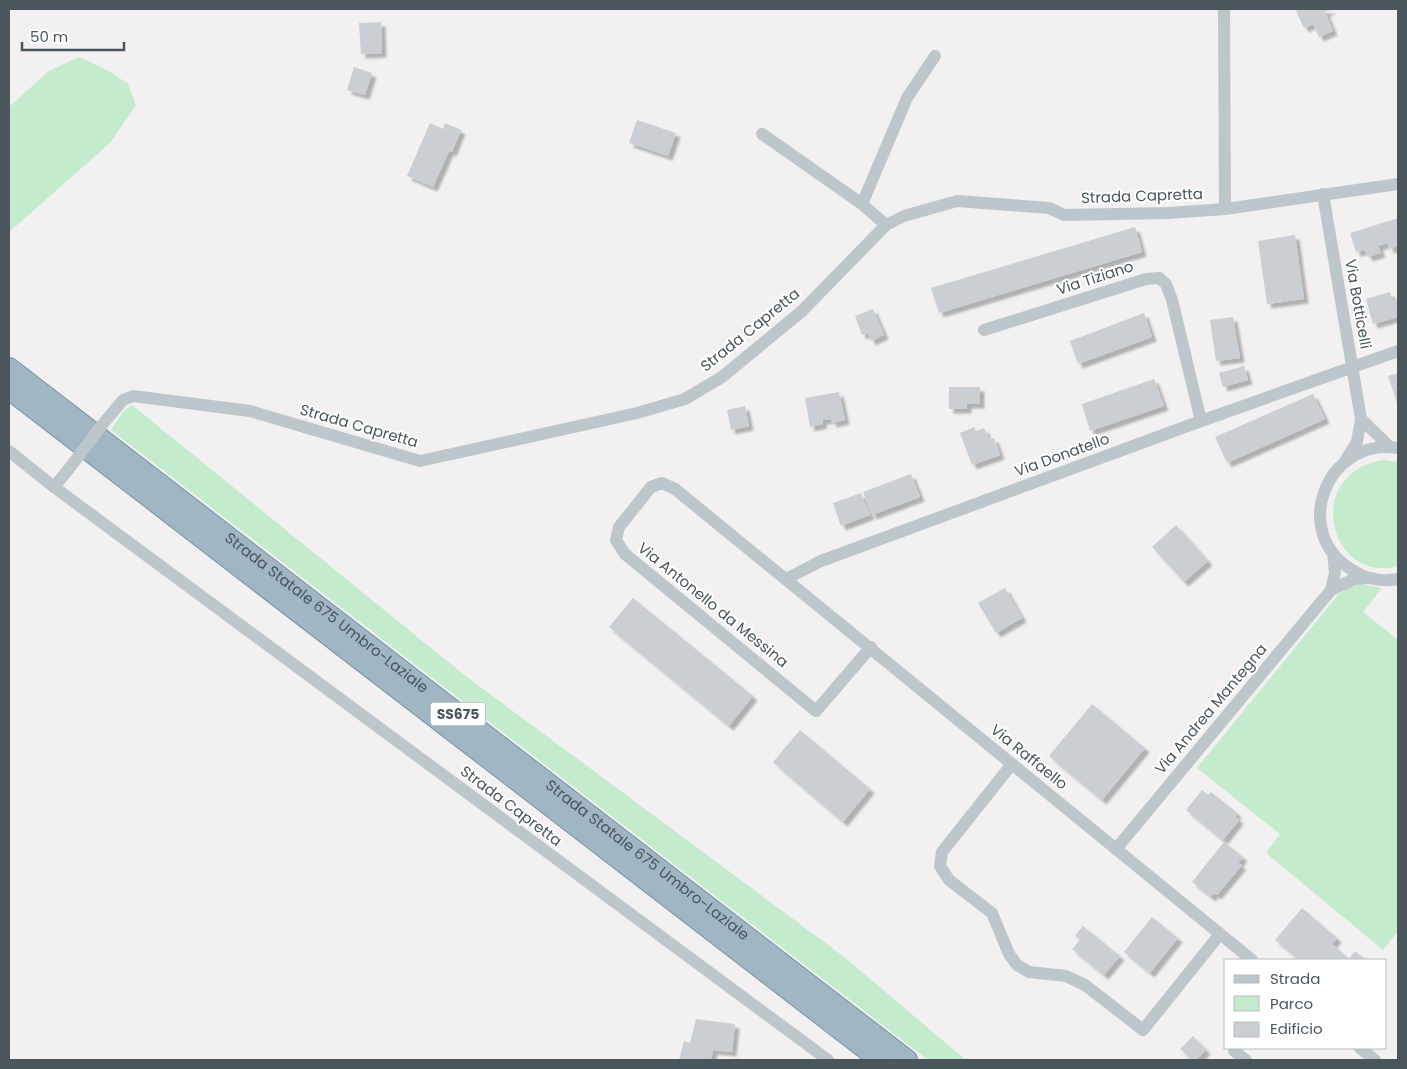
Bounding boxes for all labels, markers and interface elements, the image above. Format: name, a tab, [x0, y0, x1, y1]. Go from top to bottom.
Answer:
scale bar	[22, 20, 125, 52]
text: 50 m	[30, 26, 68, 47]
street label: Strada Capretta	[1081, 183, 1203, 208]
street label: Via Tiziano	[1054, 255, 1136, 300]
street label: Via Botticelli	[1340, 257, 1377, 350]
street label: Strada Capretta	[696, 283, 804, 376]
street label: Strada Capretta	[298, 399, 421, 452]
street label: Via Donatello	[1011, 428, 1112, 481]
street label: Strada Statale 675 Umbro-Laziale	[221, 527, 433, 698]
street label: Via Antonello da Messina	[634, 537, 793, 672]
street label: Via Andrea Mantegna	[1150, 639, 1271, 778]
road number: SS675	[430, 702, 486, 726]
street label: Via Raffaello	[986, 719, 1072, 794]
street label: Strada Capretta	[456, 760, 566, 851]
street label: Strada Statale 675 Umbro-Laziale	[541, 774, 754, 945]
legend	[1224, 959, 1387, 1049]
text: Strada	[1270, 968, 1320, 989]
text: Parco	[1270, 993, 1313, 1014]
text: Edificio	[1270, 1018, 1323, 1039]

